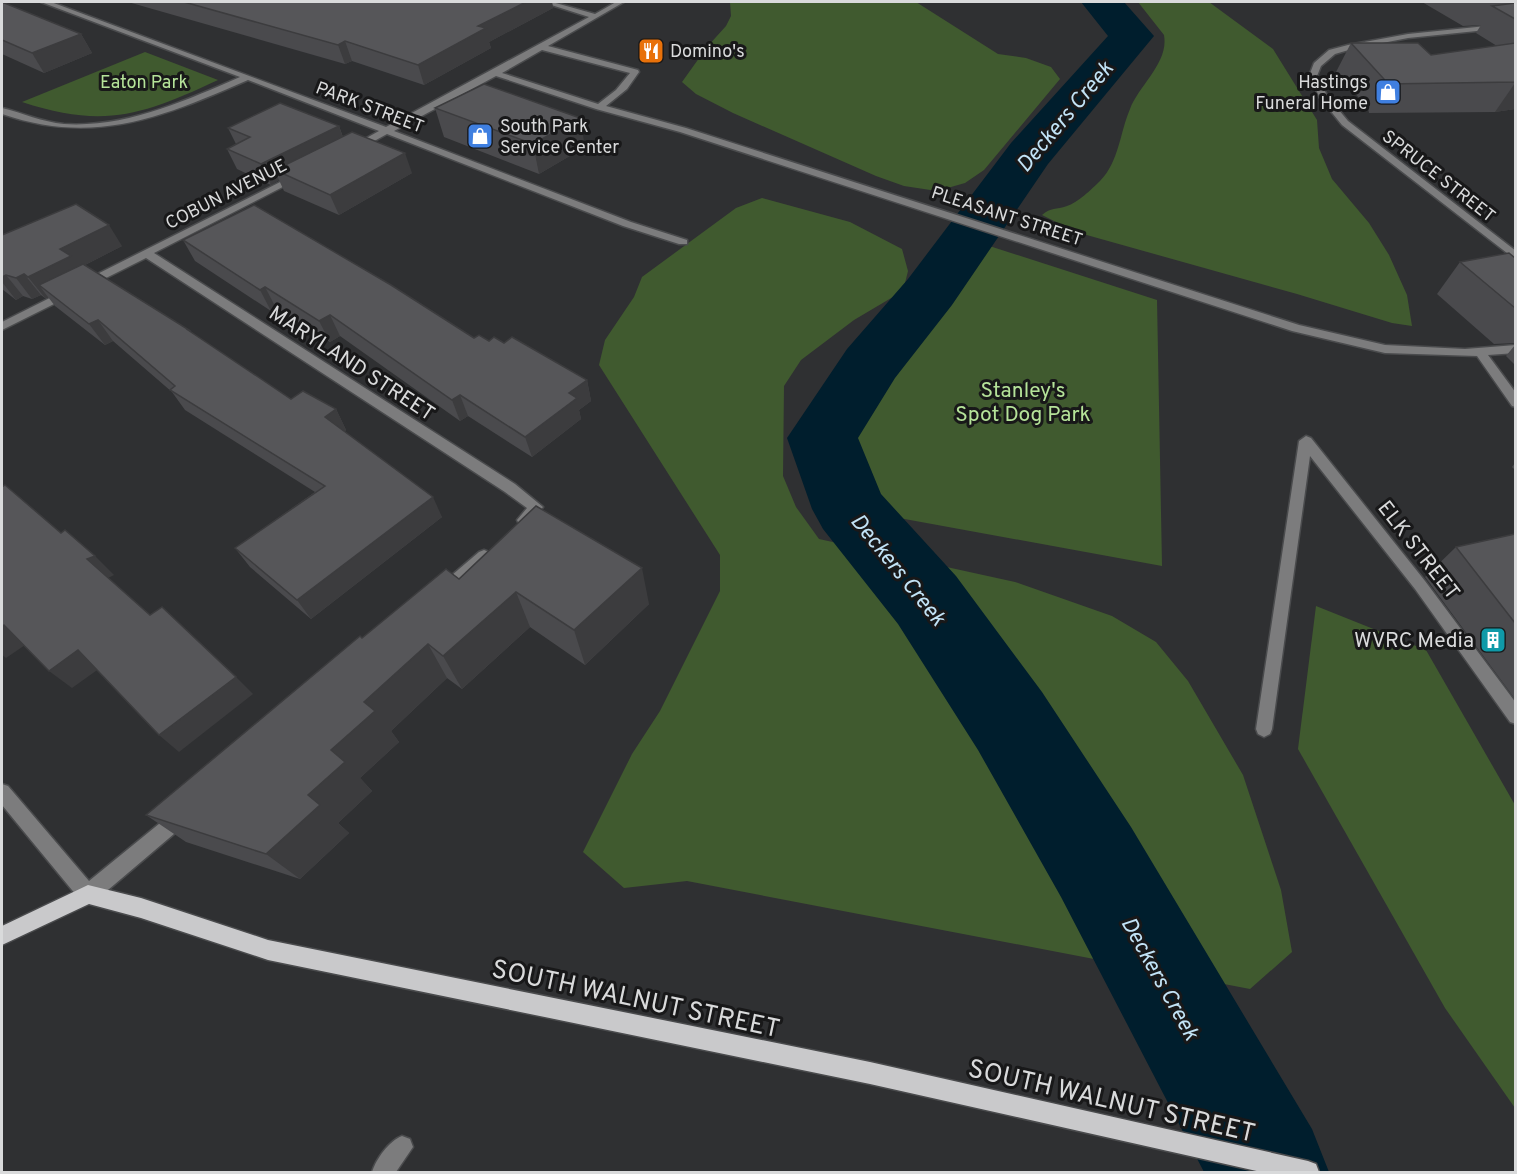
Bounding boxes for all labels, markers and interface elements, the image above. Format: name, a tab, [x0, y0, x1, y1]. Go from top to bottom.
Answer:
restaurant icon: Domino's	[636, 36, 666, 66]
place label: Domino's	[670, 41, 745, 64]
water label: Deckers Creek	[1012, 56, 1121, 179]
park label: Eaton Park	[100, 72, 188, 95]
place label: Hastings Funeral Home	[1255, 72, 1368, 116]
street label: PARK STREET	[312, 77, 427, 140]
shop icon: Hastings Funeral Home	[1373, 77, 1403, 107]
place label: South Park Service Center	[500, 116, 619, 160]
shop icon: South Park Service Center	[465, 121, 495, 151]
street label: SPRUCE STREET	[1377, 126, 1499, 229]
street label: COBUN AVENUE	[162, 155, 291, 236]
street label: PLEASANT STREET	[928, 182, 1085, 253]
street label: MARYLAND STREET	[263, 301, 439, 428]
park label: Stanley's Spot Dog Park	[955, 378, 1091, 429]
street label: ELK STREET	[1371, 496, 1465, 606]
water label: Deckers Creek	[844, 509, 951, 633]
building icon: WVRC Media	[1478, 625, 1508, 655]
place label: WVRC Media	[1354, 628, 1474, 655]
water label: Deckers Creek	[1114, 913, 1204, 1046]
street label: SOUTH WALNUT STREET	[488, 954, 783, 1047]
street label: SOUTH WALNUT STREET	[965, 1053, 1258, 1152]

